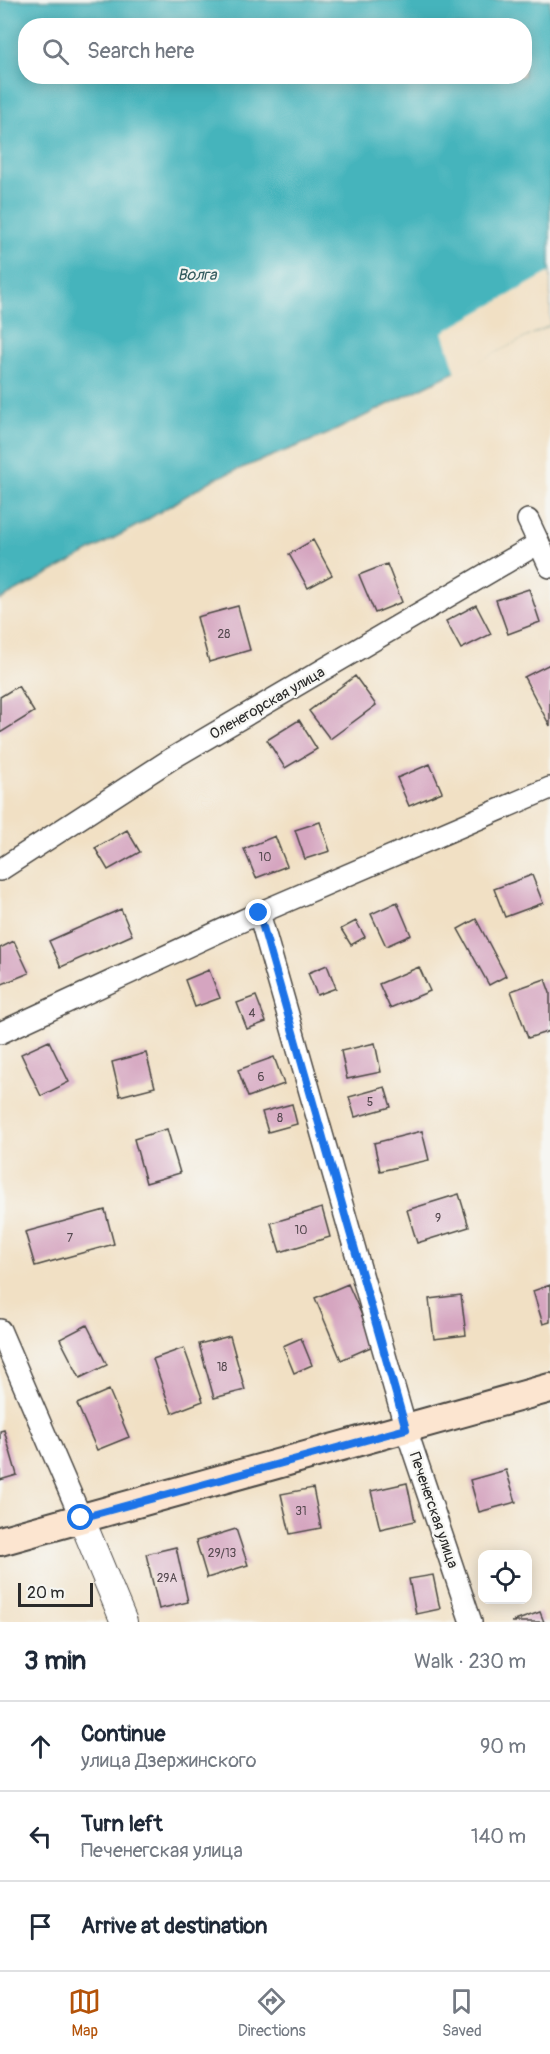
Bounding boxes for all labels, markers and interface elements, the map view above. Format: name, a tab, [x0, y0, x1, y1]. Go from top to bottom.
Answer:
search box	[18, 18, 532, 84]
icon: search	[39, 35, 72, 68]
text: Search here	[87, 37, 194, 65]
water label: Волга	[178, 265, 218, 285]
house number: 28	[218, 627, 230, 642]
street label: Оленегорская улица	[206, 663, 328, 744]
house number: 10	[259, 850, 271, 865]
route end	[245, 899, 271, 925]
house number: 4	[249, 1006, 256, 1021]
house number: 6	[258, 1070, 265, 1085]
house number: 5	[367, 1095, 373, 1110]
house number: 8	[277, 1111, 283, 1126]
house number: 9	[435, 1211, 441, 1226]
house number: 10	[295, 1223, 307, 1238]
house number: 7	[67, 1231, 74, 1246]
house number: 18	[217, 1360, 227, 1375]
street label: Печенегская улица	[405, 1450, 462, 1571]
route start	[67, 1504, 93, 1530]
house number: 31	[295, 1504, 307, 1519]
house number: 29/13	[208, 1546, 237, 1561]
map controls	[478, 1550, 532, 1604]
button: locate	[478, 1550, 532, 1604]
house number: 29А	[157, 1571, 178, 1586]
scale bar	[18, 1580, 93, 1608]
text: 20 m	[27, 1583, 65, 1603]
text: 3 min	[24, 1645, 86, 1677]
text: Walk · 230 m	[414, 1649, 526, 1674]
text: Continue	[81, 1720, 165, 1748]
icon: ahead	[24, 1730, 57, 1763]
text: 90 m	[480, 1734, 526, 1759]
text: улица Дзержинского	[81, 1748, 257, 1773]
text: Turn left	[81, 1810, 163, 1838]
icon: left	[24, 1820, 57, 1853]
text: 140 m	[471, 1824, 526, 1849]
text: Печенегская улица	[81, 1838, 243, 1863]
icon: arrive	[24, 1910, 57, 1943]
text: Arrive at destination	[81, 1912, 267, 1940]
tab: Map	[68, 1985, 101, 2041]
tab: Directions	[238, 1985, 306, 2041]
tab: Saved	[442, 1985, 482, 2041]

